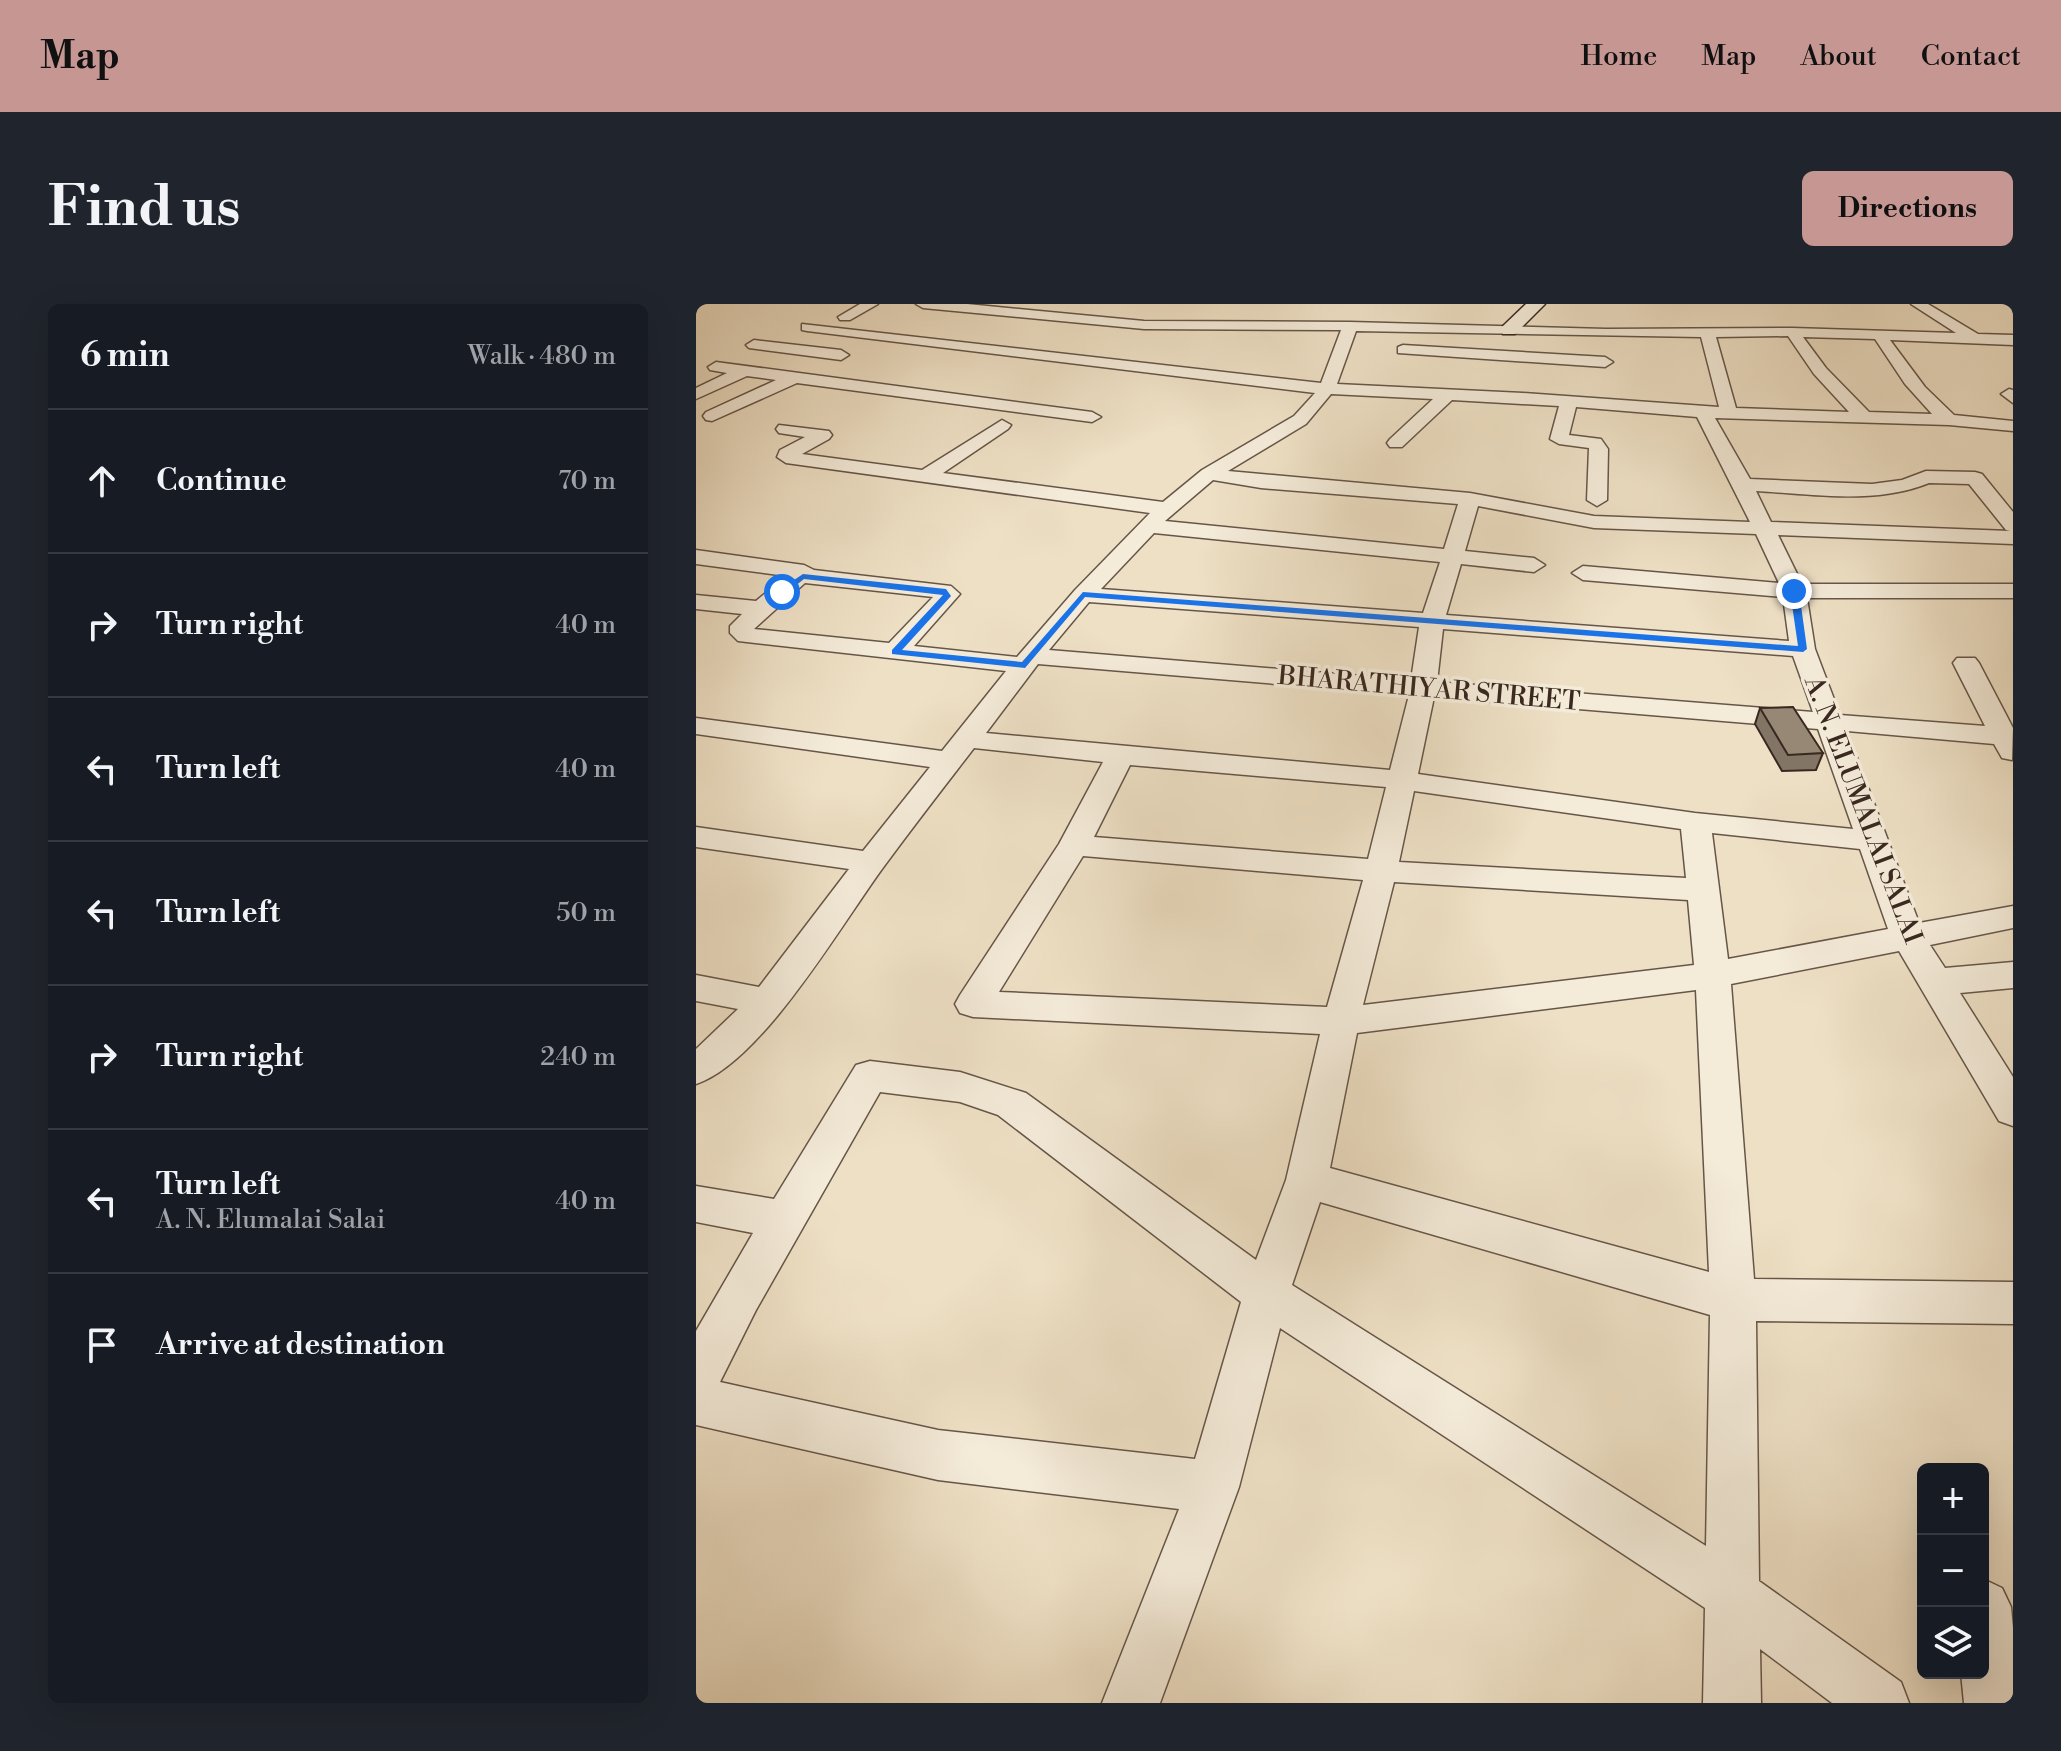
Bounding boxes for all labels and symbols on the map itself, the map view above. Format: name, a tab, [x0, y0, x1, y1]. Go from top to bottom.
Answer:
route end	[1776, 573, 1812, 609]
route start	[764, 574, 800, 610]
street label: BHARATHIYAR STREET	[1275, 660, 1582, 718]
street label: A. N. ELUMALAI SALAI	[1797, 671, 1929, 949]

